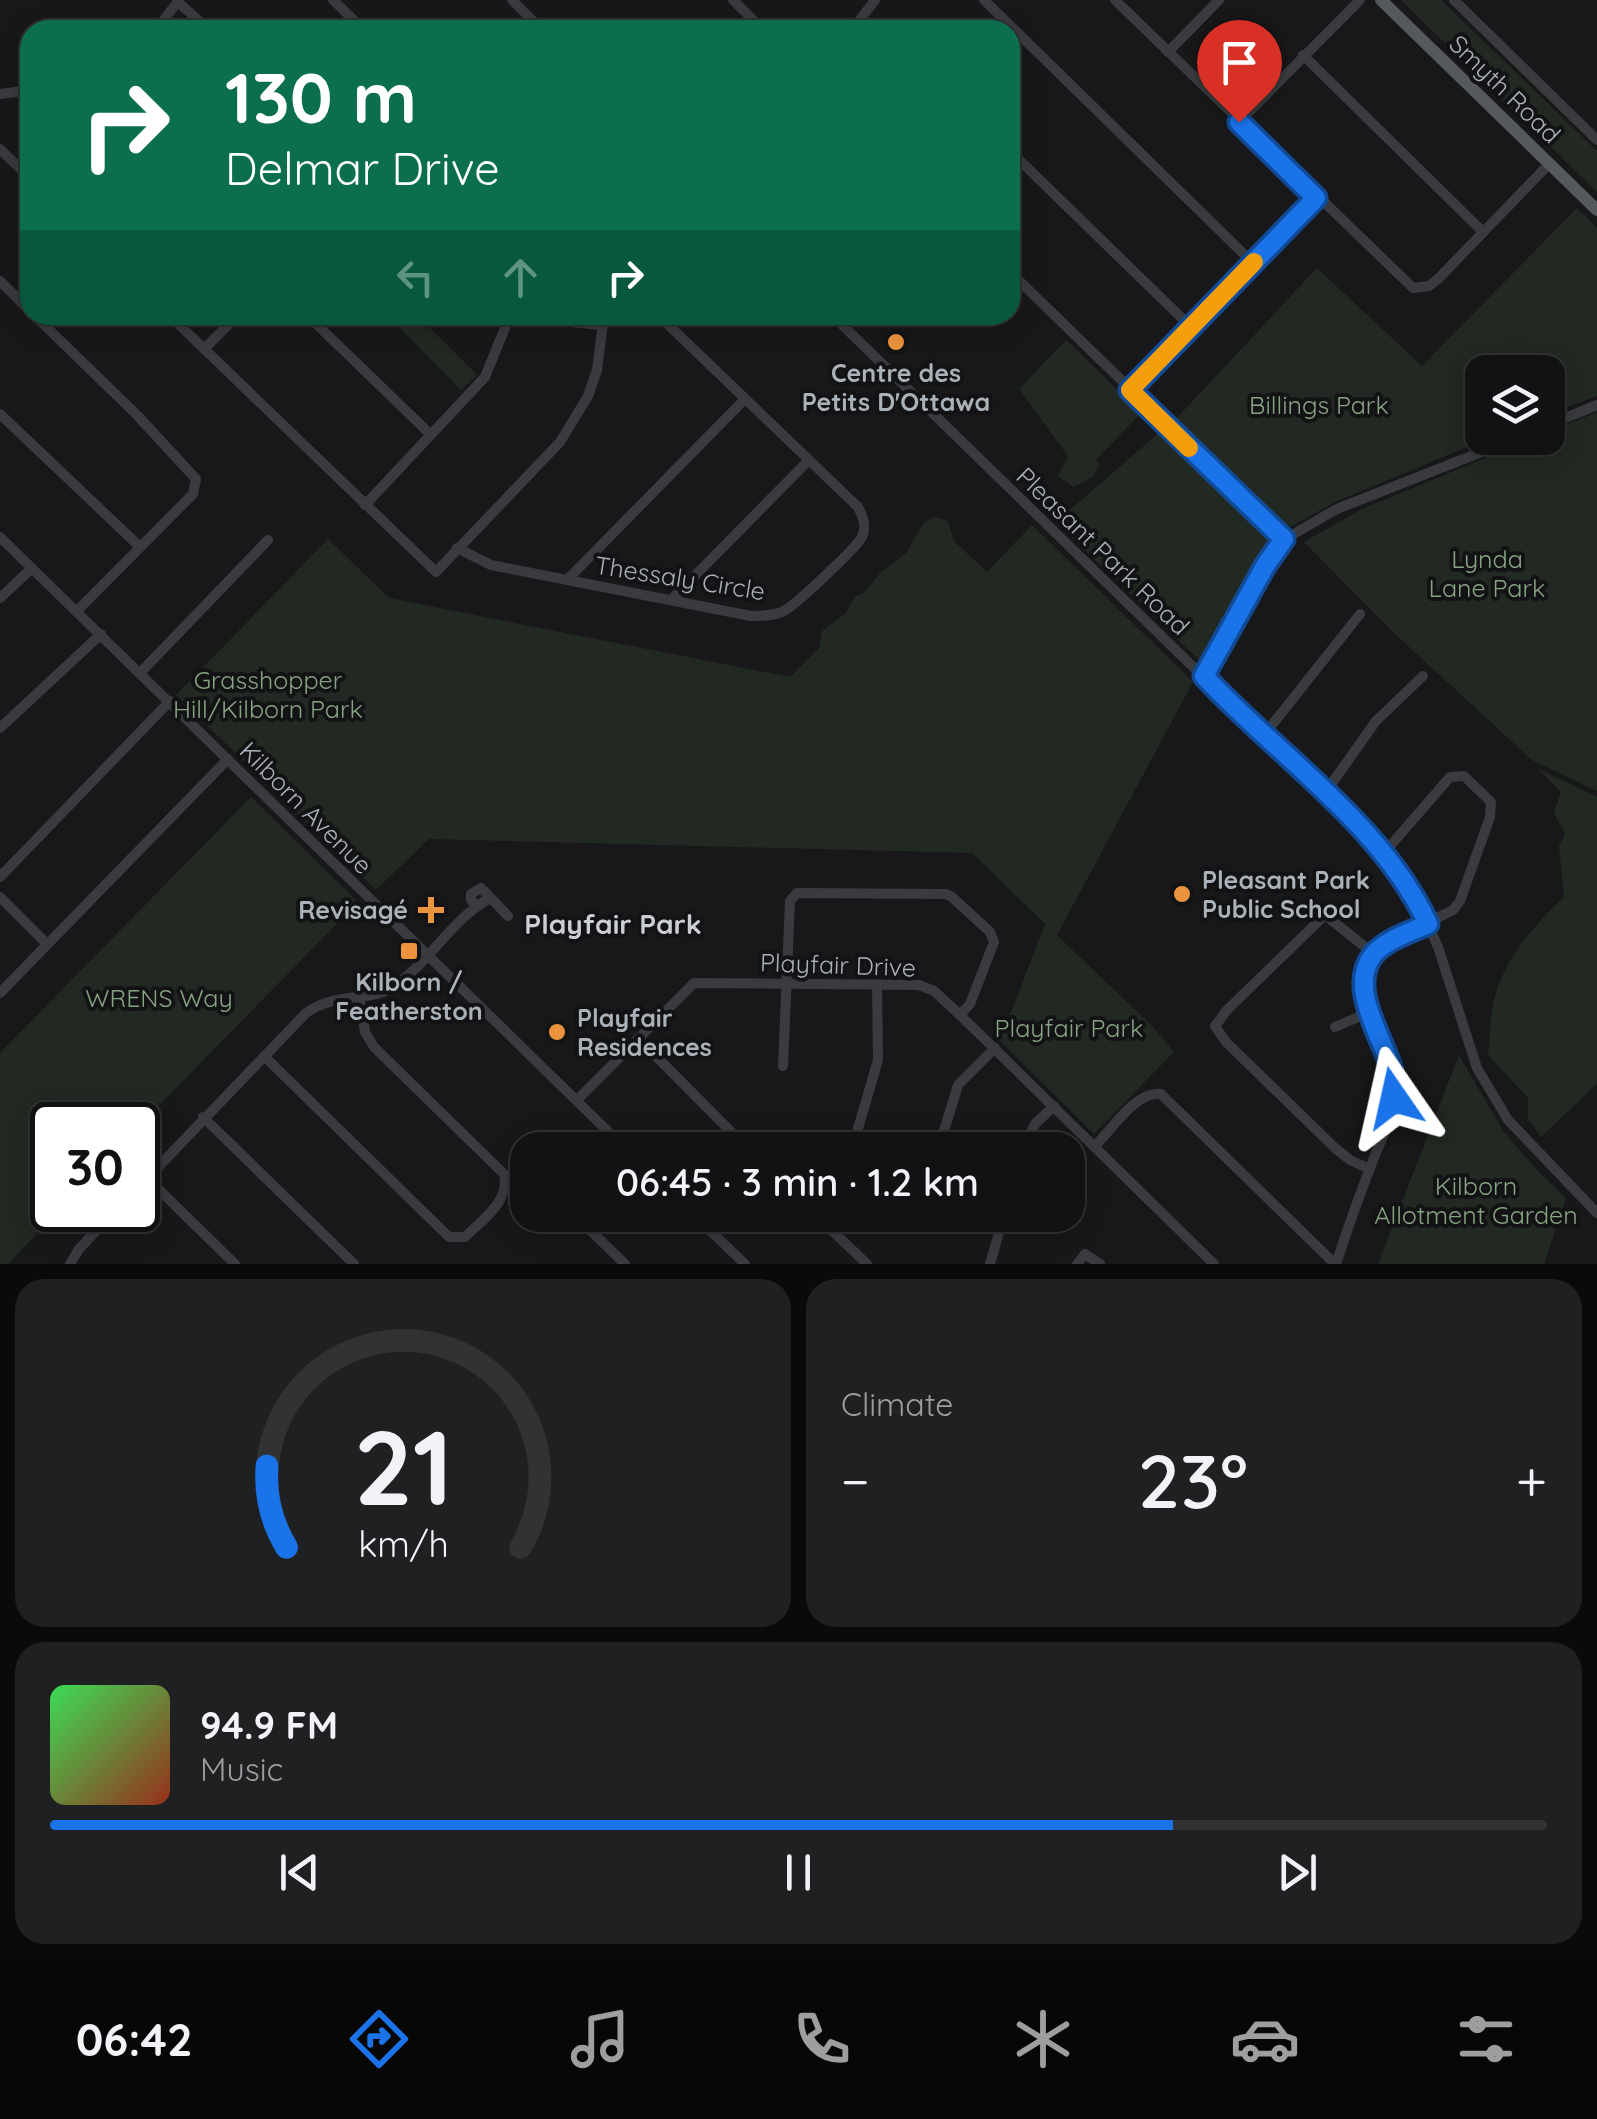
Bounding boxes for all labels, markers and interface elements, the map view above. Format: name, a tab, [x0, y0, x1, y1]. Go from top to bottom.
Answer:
pin	[1197, 20, 1282, 123]
street label: Smyth Road	[1443, 28, 1567, 149]
icon: arrive	[1212, 35, 1267, 90]
text: 130 m	[225, 53, 417, 141]
icon: right	[60, 60, 190, 190]
text: Delmar Drive	[225, 140, 500, 196]
icon: left	[388, 250, 443, 305]
icon: ahead	[493, 250, 548, 305]
icon: right	[598, 250, 653, 305]
marker: Centre des Petits D'Ottawa	[885, 331, 907, 353]
map controls	[1465, 355, 1565, 455]
button: layers	[1465, 355, 1565, 455]
place label: Centre des Petits D'Ottawa	[802, 357, 990, 417]
park label: Billings Park	[1249, 389, 1389, 420]
street label: Pleasant Park Road	[1010, 460, 1196, 641]
park label: Lynda Lane Park	[1429, 543, 1545, 603]
street label: Thessaly Circle	[593, 549, 767, 606]
park label: Grasshopper Hill/Kilborn Park	[173, 664, 363, 724]
street label: Kilborn Avenue	[234, 735, 379, 880]
place label: Pleasant Park Public School	[1202, 864, 1370, 924]
marker: Pleasant Park Public School	[1171, 883, 1193, 905]
place label: Revisagé	[298, 894, 408, 925]
marker: Revisagé	[418, 897, 444, 923]
district label: Playfair Park	[524, 906, 702, 941]
marker: Kilborn / Featherston	[398, 940, 420, 962]
street label: Playfair Drive	[759, 946, 917, 983]
place label: Kilborn / Featherston	[335, 966, 483, 1026]
park label: WRENS Way	[85, 982, 233, 1013]
place label: Playfair Residences	[577, 1002, 712, 1062]
park label: Playfair Park	[995, 1012, 1143, 1043]
marker: Playfair Residences	[546, 1021, 568, 1043]
position arrow	[1342, 1046, 1446, 1150]
speed limit sign: 30	[30, 1102, 160, 1232]
text: 06:45 · 3 min · 1.2 km	[616, 1158, 979, 1206]
park label: Kilborn Allotment Garden	[1374, 1170, 1578, 1230]
text: Climate	[841, 1384, 953, 1424]
text: 21	[353, 1401, 453, 1531]
text: 23°	[1138, 1433, 1248, 1527]
text: −	[841, 1446, 870, 1515]
text: +	[1516, 1446, 1547, 1515]
text: km/h	[358, 1521, 448, 1566]
text: 94.9 FM	[200, 1701, 338, 1749]
text: Music	[200, 1749, 283, 1789]
icon: previous	[272, 1845, 327, 1900]
icon: pause	[771, 1845, 826, 1900]
icon: next	[1270, 1845, 1325, 1900]
icon: directions	[344, 2004, 414, 2074]
icon: music	[565, 2004, 635, 2074]
icon: phone	[787, 2004, 857, 2074]
icon: climate	[1008, 2004, 1078, 2074]
icon: car	[1230, 2004, 1300, 2074]
icon: filters	[1451, 2004, 1521, 2074]
text: 06:42	[76, 2011, 193, 2067]

